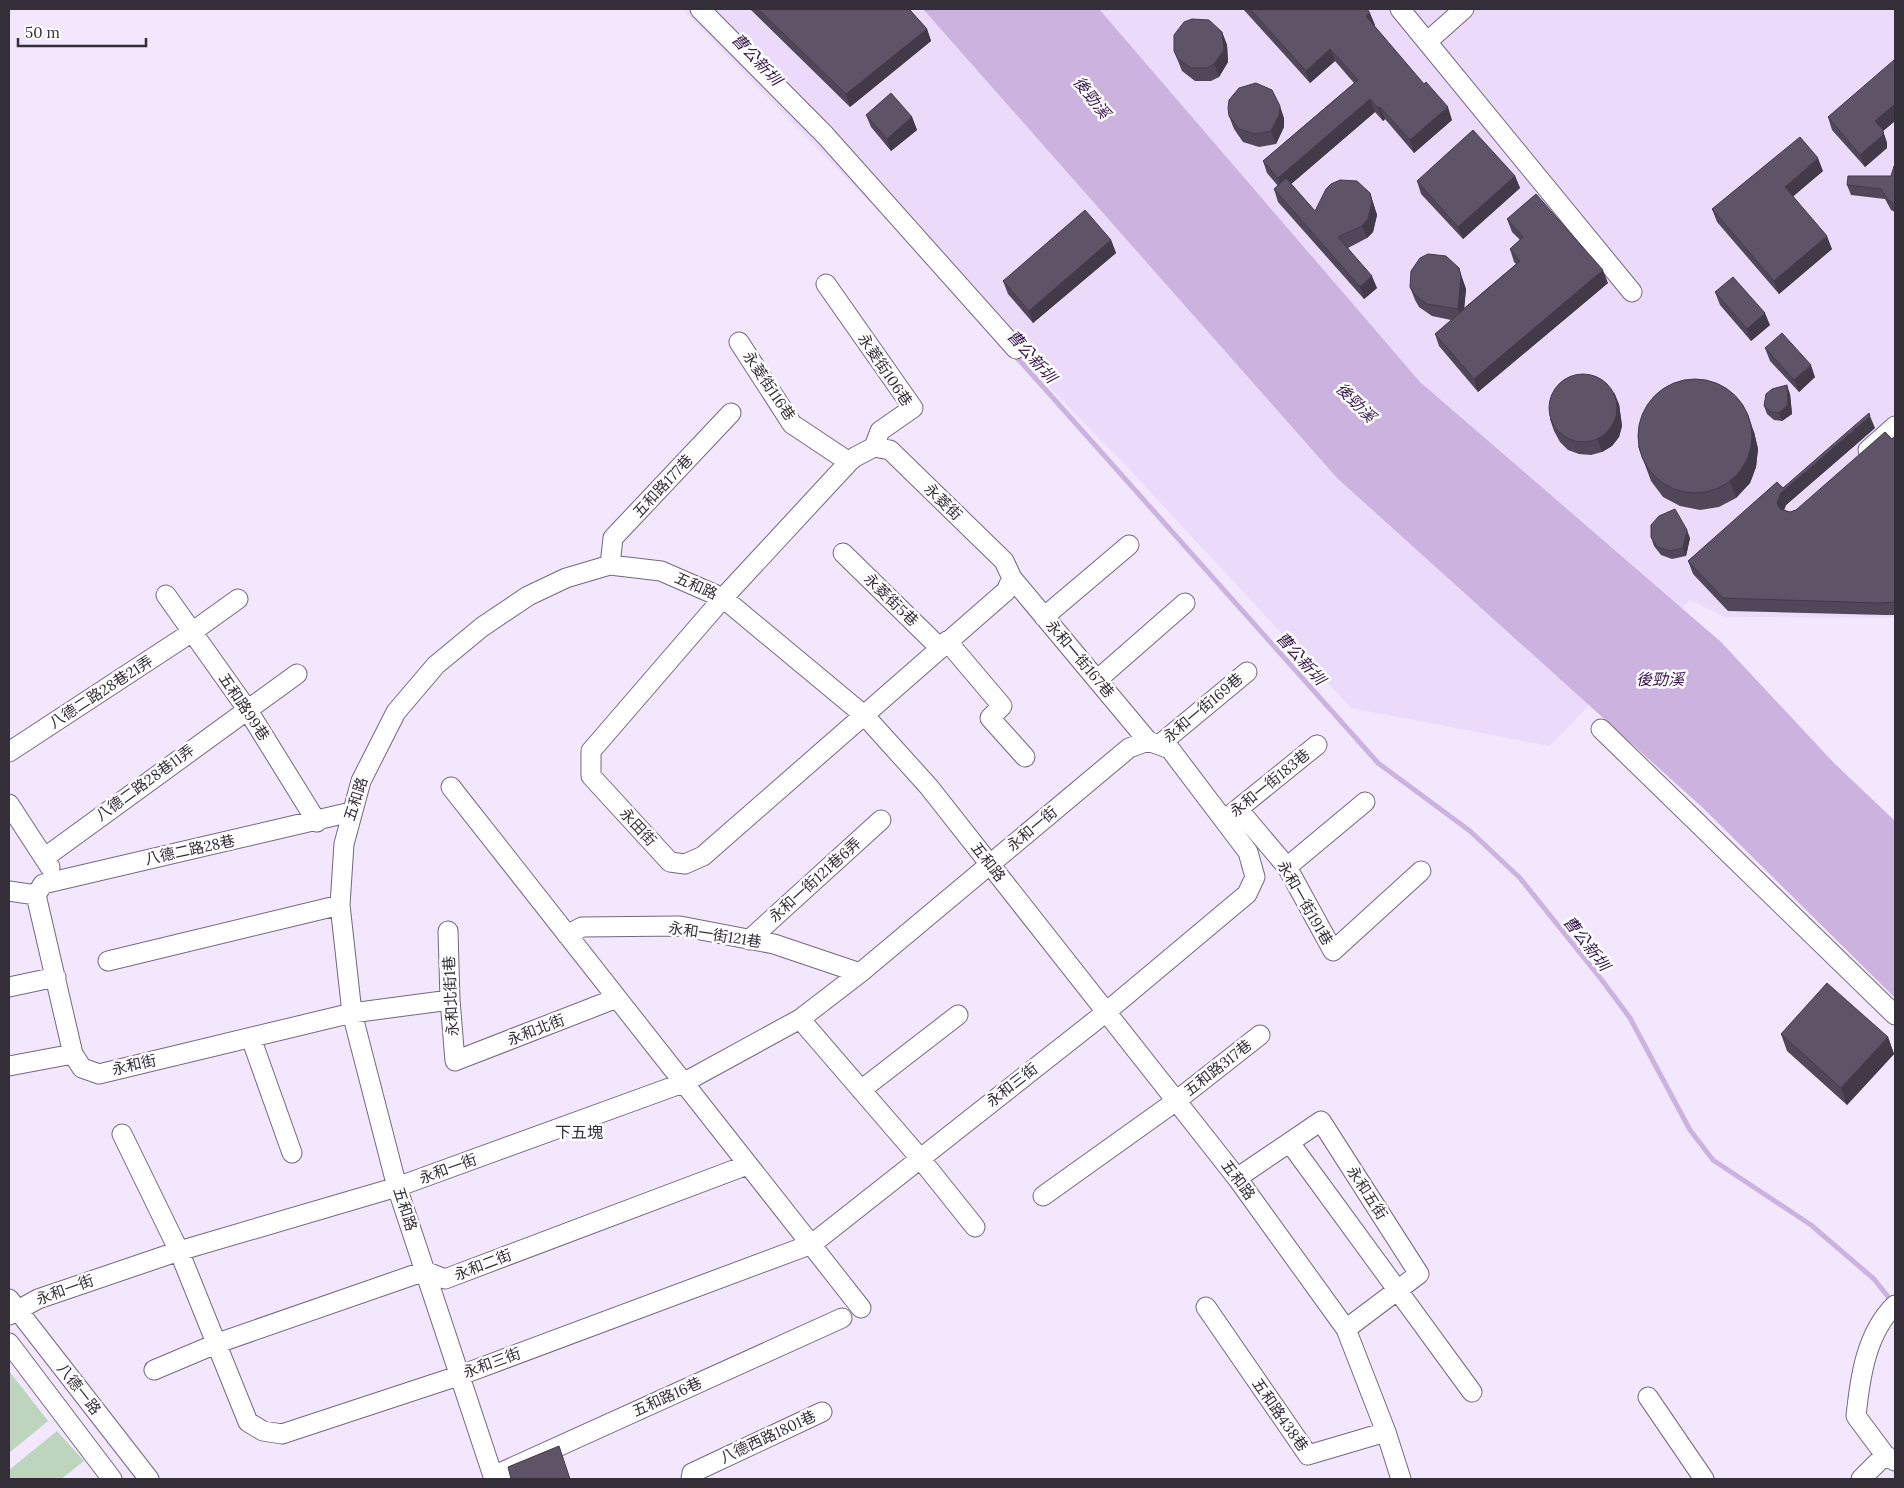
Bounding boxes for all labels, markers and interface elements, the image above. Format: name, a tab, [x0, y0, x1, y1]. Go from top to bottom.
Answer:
scale bar	[18, 15, 145, 47]
text: 50 m	[25, 23, 60, 42]
water label: 曹公新圳	[728, 29, 787, 91]
water label: 後勁溪	[1069, 72, 1116, 124]
water label: 曹公新圳	[1003, 326, 1062, 388]
street label: 永菱街106巷	[854, 330, 917, 410]
street label: 永菱街116巷	[739, 347, 800, 424]
water label: 後勁溪	[1332, 378, 1381, 427]
street label: 五和路177巷	[629, 450, 697, 521]
street label: 永菱街	[921, 479, 966, 524]
street label: 五和路	[672, 568, 721, 603]
street label: 永菱街5巷	[860, 569, 922, 630]
street label: 永和一街167巷	[1042, 616, 1118, 702]
water label: 曹公新圳	[1272, 628, 1331, 690]
street label: 八德二路28巷21弄	[45, 651, 156, 732]
street label: 五和路99巷	[215, 669, 274, 744]
street label: 永和一街169巷	[1159, 669, 1246, 746]
water label: 後勁溪	[1636, 669, 1686, 689]
street label: 八德二路28巷11弄	[92, 740, 198, 825]
street label: 永和一街183巷	[1226, 745, 1313, 821]
street label: 五和路	[340, 775, 372, 823]
street label: 永和一街	[1003, 802, 1061, 855]
street label: 永田街	[616, 804, 661, 850]
street label: 八德二路28巷	[143, 831, 237, 868]
street label: 永和一街121巷6弄	[765, 833, 865, 926]
street label: 五和路	[967, 838, 1010, 885]
street label: 永和一街191巷	[1274, 857, 1337, 948]
water label: 曹公新圳	[1559, 912, 1616, 976]
street label: 永和一街121巷	[667, 918, 763, 951]
street label: 永和北街1巷	[439, 955, 462, 1037]
street label: 永和北街	[504, 1010, 567, 1049]
street label: 五和路317巷	[1180, 1035, 1255, 1100]
street label: 永和街	[110, 1050, 158, 1079]
street label: 永和三街	[982, 1059, 1041, 1111]
district label: 下五塊	[555, 1122, 603, 1142]
street label: 永和一街	[416, 1149, 479, 1188]
street label: 五和路	[1217, 1156, 1260, 1203]
street label: 永和五街	[1343, 1162, 1392, 1223]
street label: 五和路	[389, 1185, 421, 1233]
street label: 永和二街	[451, 1245, 514, 1284]
street label: 永和一街	[33, 1270, 96, 1309]
street label: 永和三街	[460, 1343, 523, 1382]
street label: 八德一路	[53, 1359, 105, 1418]
street label: 五和路16巷	[629, 1373, 705, 1420]
street label: 五和路438巷	[1248, 1374, 1313, 1455]
street label: 八德西路1801巷	[717, 1406, 819, 1467]

